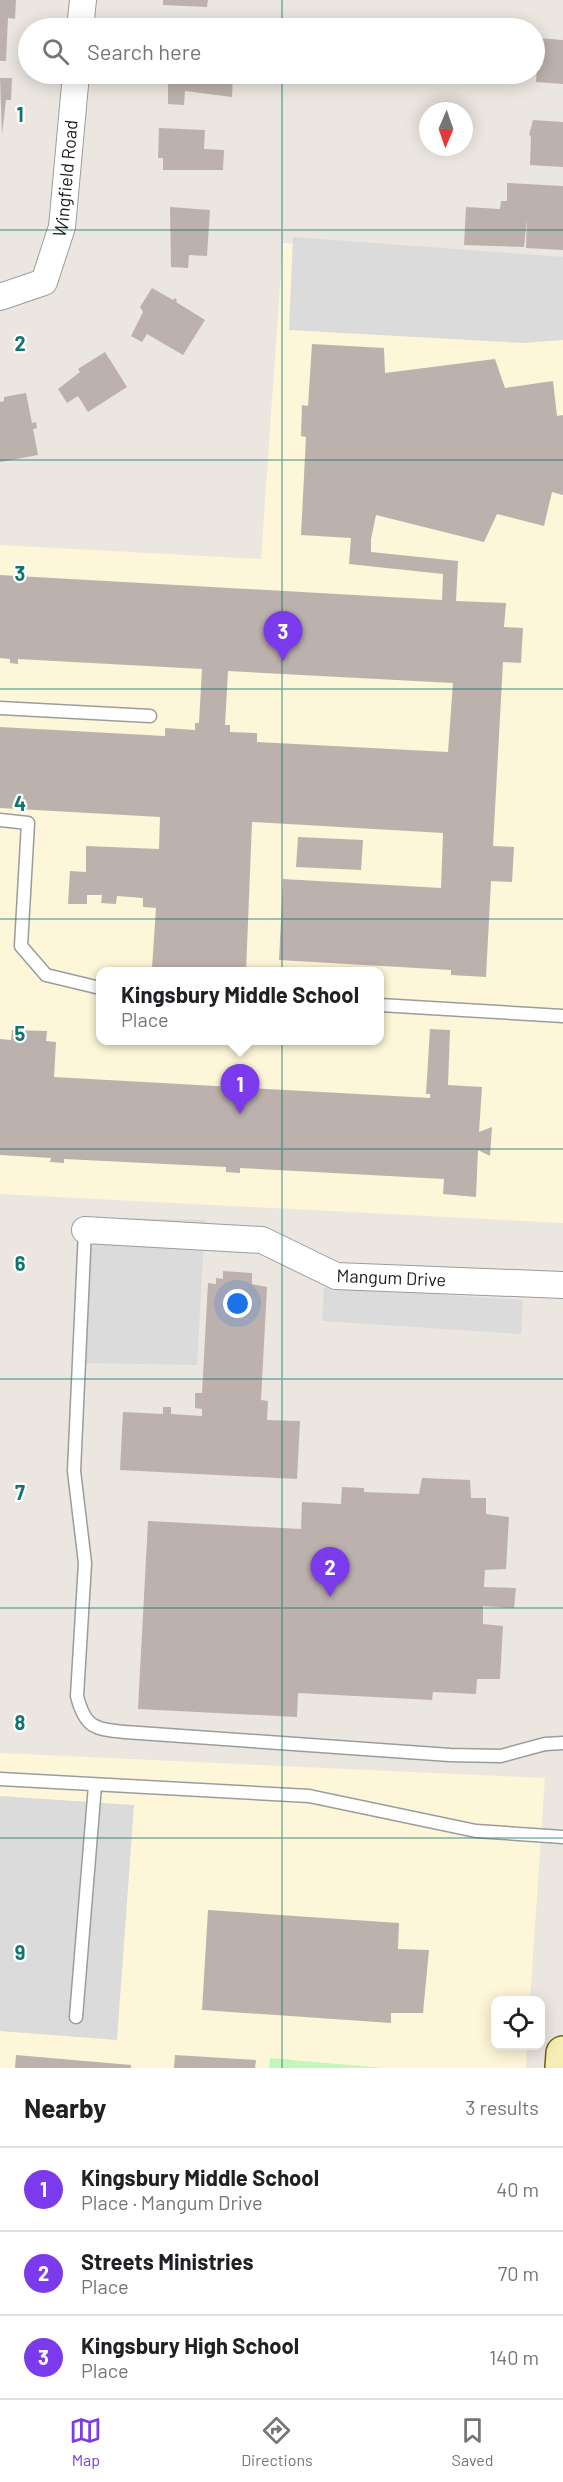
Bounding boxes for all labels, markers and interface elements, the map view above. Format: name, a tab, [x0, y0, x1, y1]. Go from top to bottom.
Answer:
search box	[18, 18, 545, 84]
icon: search	[39, 35, 72, 68]
text: Search here	[87, 38, 201, 64]
text: 1	[16, 102, 24, 126]
north arrow	[419, 102, 473, 156]
street label: Wingfield Road	[47, 119, 82, 240]
text: 2	[14, 331, 26, 355]
text: 3	[15, 561, 25, 585]
pin: 3	[264, 612, 302, 661]
text: 4	[14, 791, 26, 815]
popup	[96, 967, 384, 1045]
text: Kingsbury Middle School	[121, 981, 359, 1007]
text: Place	[121, 1007, 169, 1031]
text: 5	[15, 1021, 26, 1045]
pin: 1	[220, 1064, 260, 1114]
text: 6	[15, 1251, 26, 1275]
street label: Mangum Drive	[336, 1264, 447, 1290]
your location	[223, 1289, 252, 1318]
text: 7	[15, 1480, 25, 1504]
pin: 2	[310, 1548, 350, 1597]
text: 8	[15, 1710, 26, 1734]
text: 9	[15, 1940, 25, 1964]
map controls	[491, 1996, 545, 2050]
button: locate	[491, 1996, 545, 2050]
text: Nearby	[24, 2092, 106, 2123]
text: 3 results	[465, 2095, 539, 2119]
text: Kingsbury Middle School	[81, 2164, 319, 2190]
text: 1	[40, 2177, 47, 2201]
text: 40 m	[496, 2177, 539, 2201]
text: Place · Mangum Drive	[81, 2190, 263, 2214]
text: Streets Ministries	[81, 2248, 253, 2274]
text: 2	[38, 2261, 49, 2285]
text: 70 m	[498, 2261, 539, 2285]
text: Place	[81, 2274, 129, 2298]
text: Kingsbury High School	[81, 2332, 299, 2358]
text: 3	[38, 2345, 49, 2369]
text: 140 m	[489, 2345, 539, 2369]
text: Place	[81, 2358, 129, 2382]
tab: Map	[69, 2414, 102, 2469]
tab: Directions	[241, 2414, 313, 2469]
tab: Saved	[452, 2414, 494, 2469]

